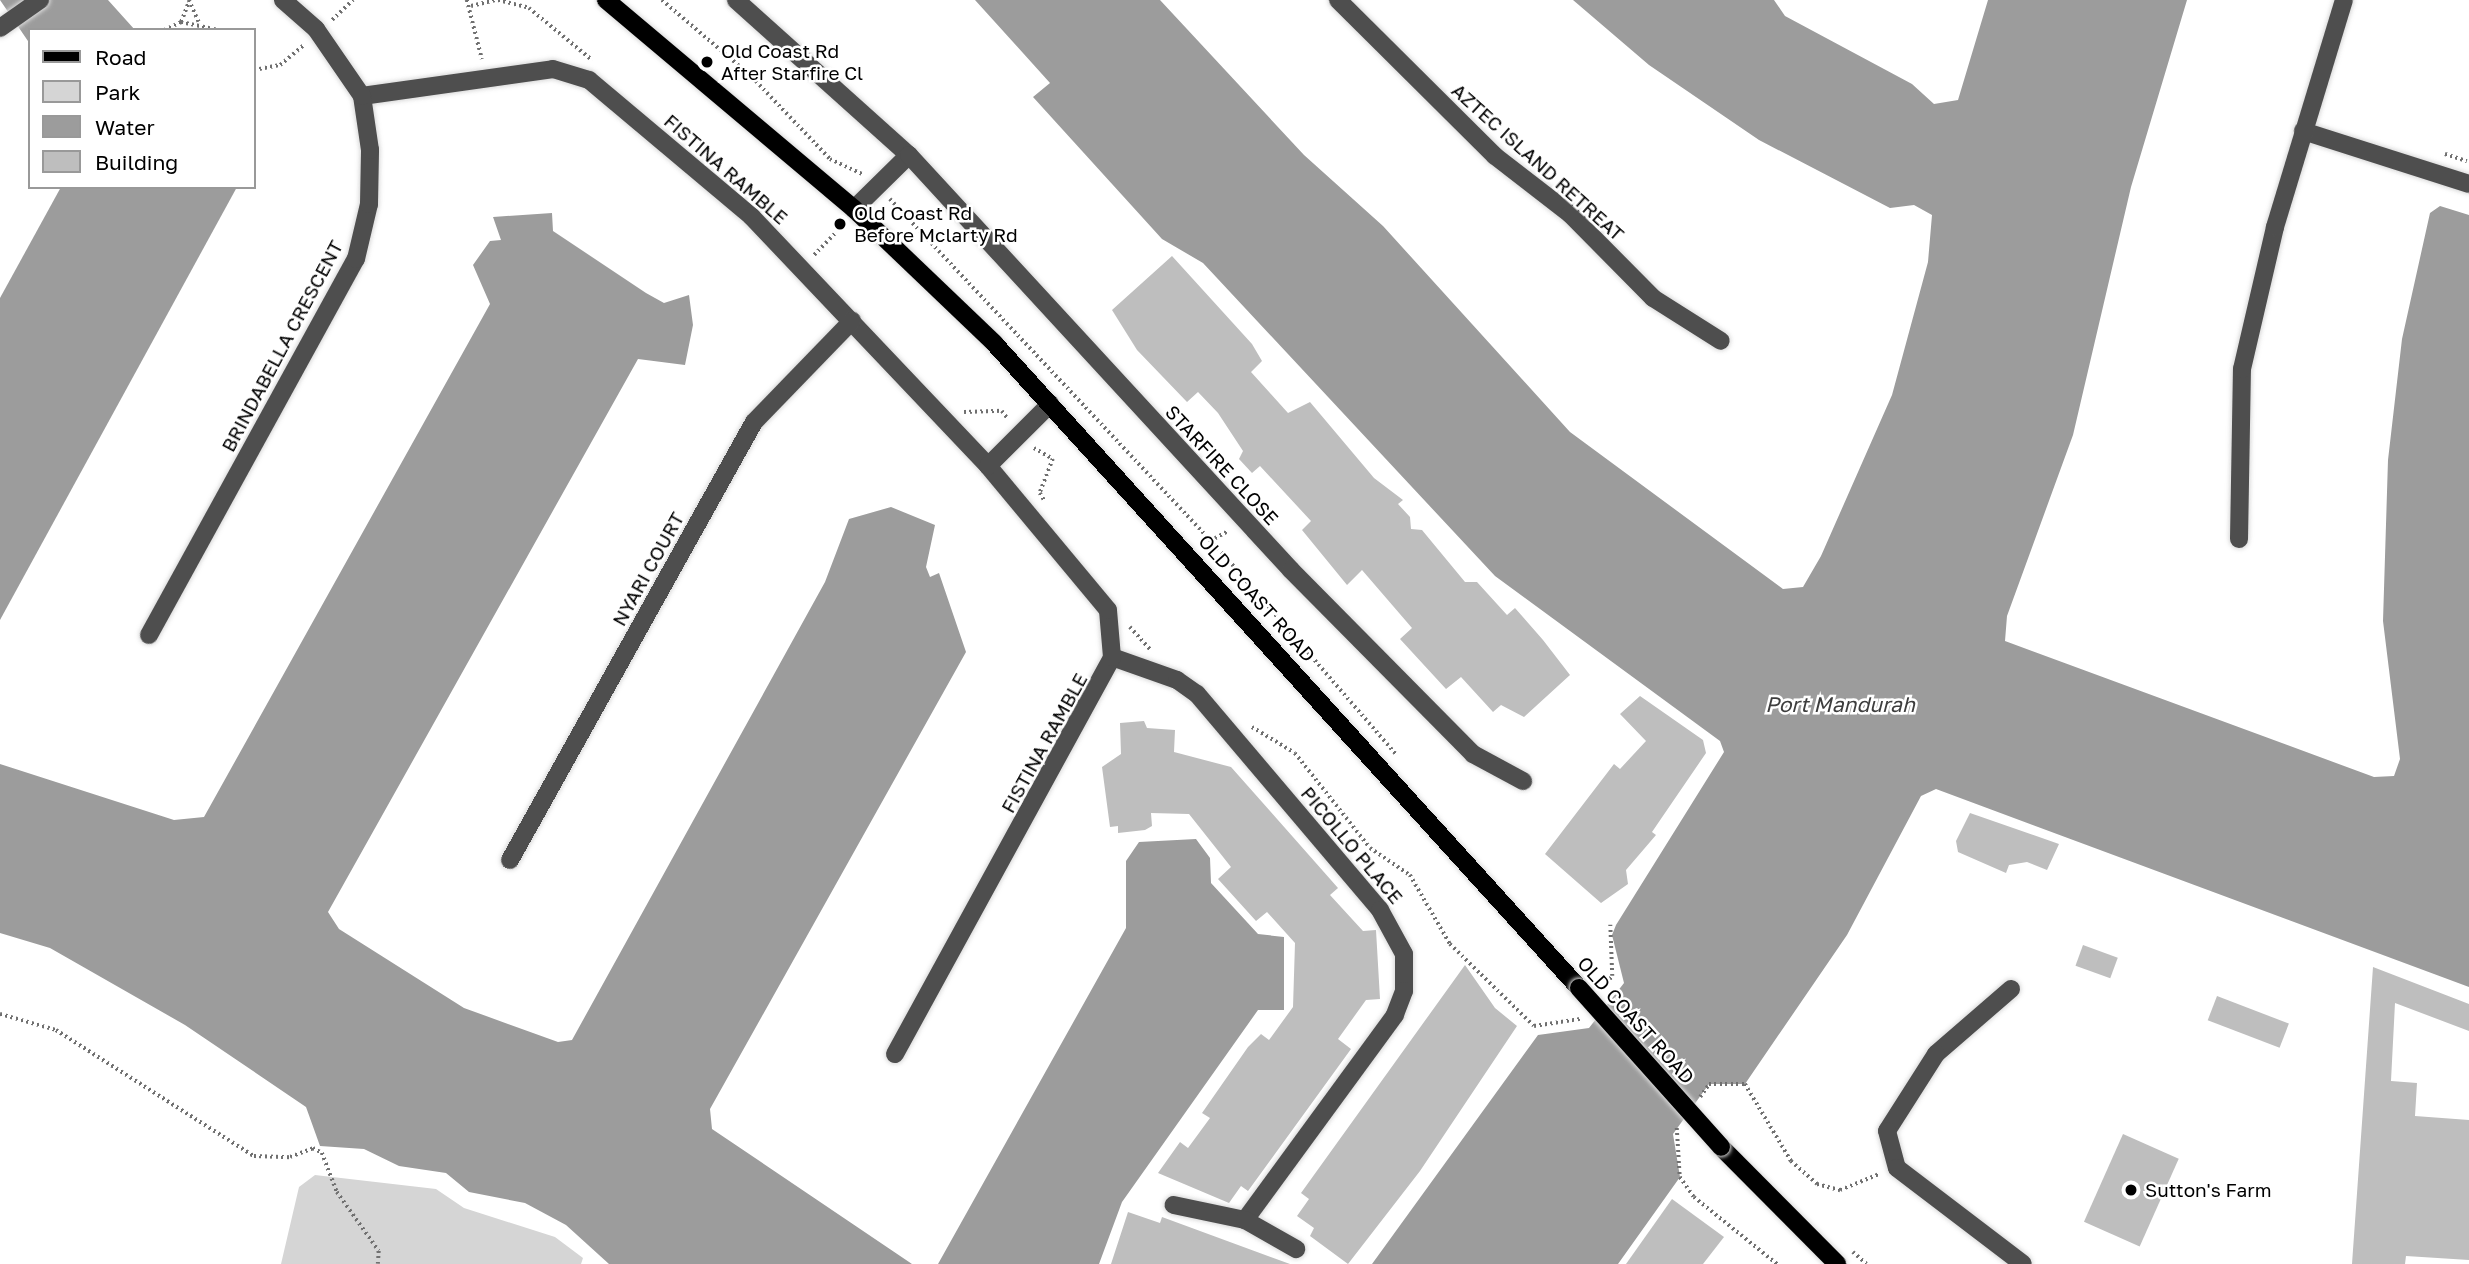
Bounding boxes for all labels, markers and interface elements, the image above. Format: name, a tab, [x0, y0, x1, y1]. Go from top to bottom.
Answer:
legend	[28, 28, 256, 189]
place label: Old Coast Rd After Starfire Cl	[721, 40, 863, 84]
text: Road	[95, 44, 146, 70]
marker: Old Coast Rd After Starfire Cl	[699, 54, 715, 70]
text: Park	[95, 79, 140, 105]
street label: AZTEC ISLAND RETREAT	[1447, 79, 1629, 245]
street label: FISTINA RAMBLE	[660, 109, 792, 229]
text: Water	[95, 114, 155, 140]
text: Building	[95, 149, 178, 175]
place label: Old Coast Rd Before Mclarty Rd	[854, 202, 1018, 246]
marker: Old Coast Rd Before Mclarty Rd	[832, 216, 848, 232]
street label: BRINDABELLA CRESCENT	[217, 236, 347, 456]
street label: STARFIRE CLOSE	[1161, 400, 1283, 530]
street label: NYARI COURT	[607, 508, 689, 630]
street label: OLD COAST ROAD	[1194, 530, 1320, 666]
street label: FISTINA RAMBLE	[996, 669, 1092, 817]
water label: Port Mandurah	[1765, 691, 1915, 717]
street label: PICOLLO PLACE	[1296, 782, 1408, 908]
street label: OLD COAST ROAD	[1573, 952, 1699, 1088]
place label: Sutton's Farm	[2145, 1179, 2271, 1201]
marker: Sutton's Farm	[2123, 1182, 2139, 1198]

